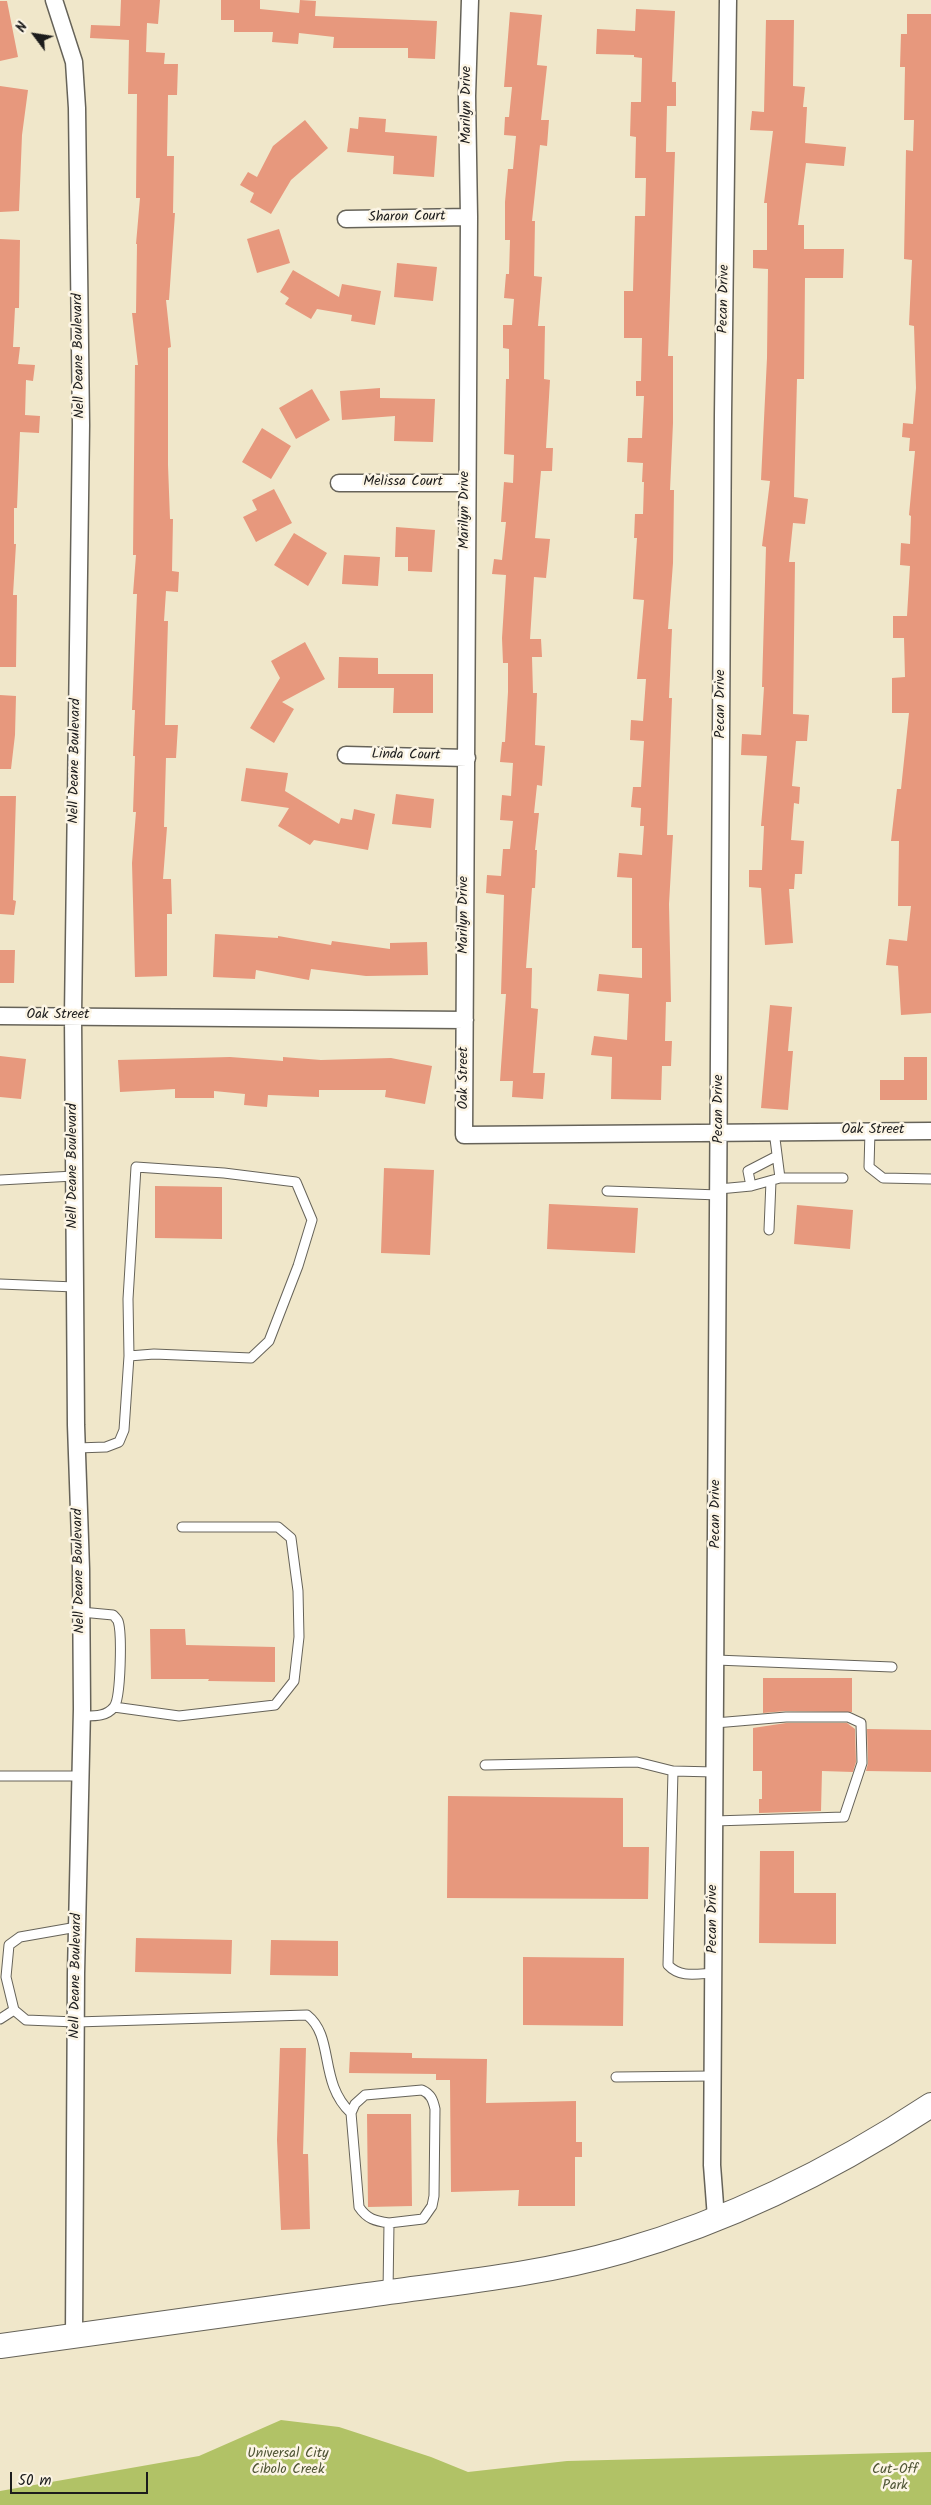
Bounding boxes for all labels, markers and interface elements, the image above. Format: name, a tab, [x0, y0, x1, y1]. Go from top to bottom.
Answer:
north arrow	[10, 10, 60, 60]
text: N	[10, 18, 34, 37]
street label: Marilyn Drive	[460, 66, 476, 144]
street label: Sharon Court	[368, 209, 446, 227]
street label: Pecan Drive	[716, 264, 734, 334]
street label: Nell Deane Boulevard	[71, 293, 89, 419]
street label: Marilyn Drive	[458, 471, 474, 549]
street label: Melissa Court	[363, 475, 443, 491]
street label: Pecan Drive	[714, 670, 730, 738]
street label: Nell Deane Boulevard	[67, 698, 85, 824]
street label: Linda Court	[371, 747, 441, 765]
street label: Marilyn Drive	[457, 876, 473, 954]
street label: Oak Street	[27, 1008, 89, 1024]
street label: Oak Street	[457, 1047, 473, 1109]
street label: Pecan Drive	[712, 1075, 728, 1143]
street label: Nell Deane Boulevard	[66, 1103, 82, 1229]
street label: Oak Street	[842, 1123, 904, 1139]
street label: Pecan Drive	[709, 1480, 725, 1548]
street label: Nell Deane Boulevard	[71, 1508, 89, 1634]
street label: Pecan Drive	[706, 1885, 722, 1953]
street label: Nell Deane Boulevard	[68, 1913, 86, 2039]
park label: Universal City Cibolo Creek	[247, 2447, 329, 2480]
scale bar	[12, 2462, 150, 2494]
park label: Cut-Off Park	[872, 2463, 918, 2496]
text: 50 m	[18, 2469, 52, 2493]

